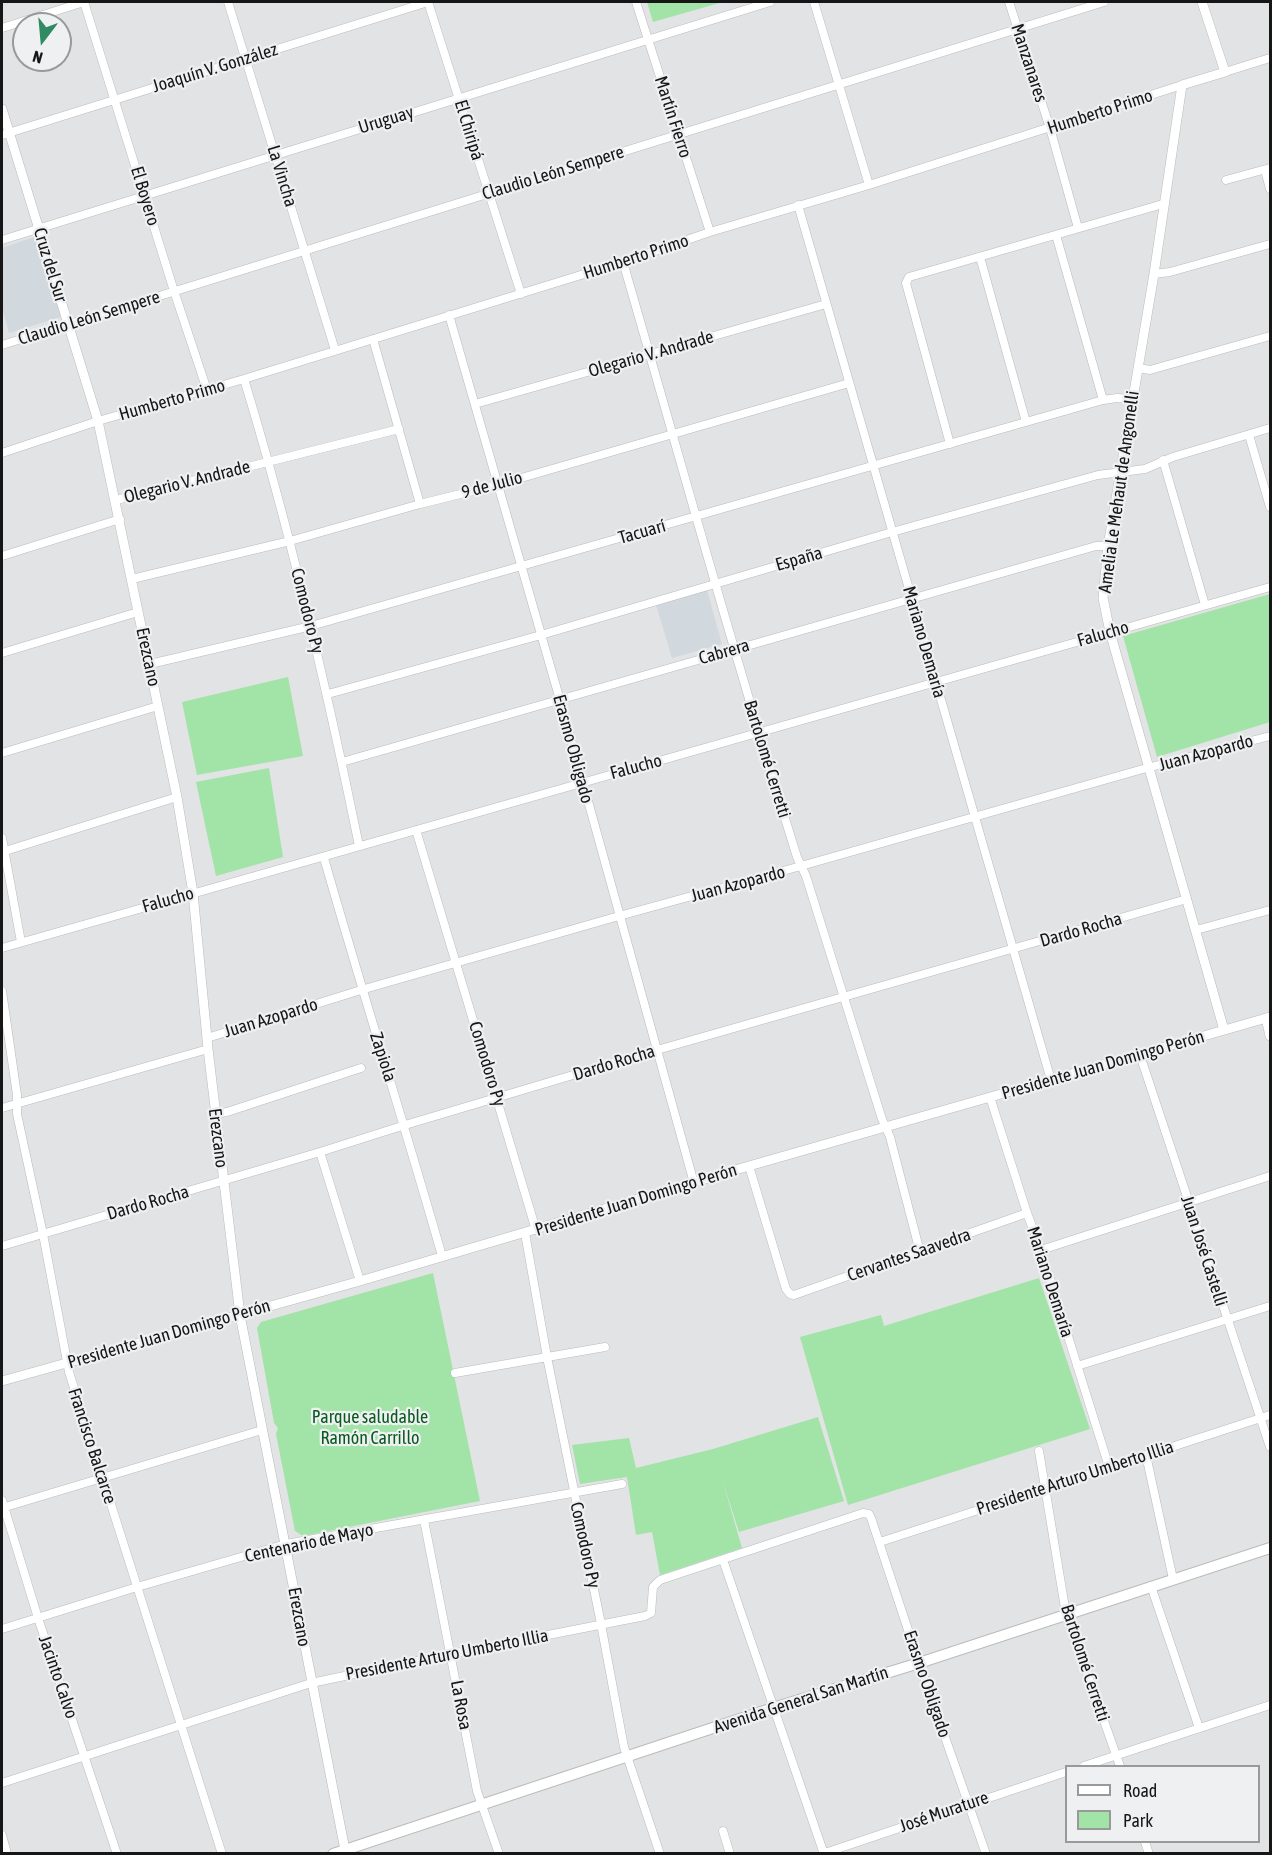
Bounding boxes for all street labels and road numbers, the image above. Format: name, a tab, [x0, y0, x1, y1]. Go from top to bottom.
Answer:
street label: Manzanares	[1006, 21, 1052, 105]
street label: Joaquín V. González	[150, 39, 280, 97]
street label: Martín Fierro	[650, 73, 696, 161]
street label: Humberto Primo	[1045, 85, 1155, 139]
street label: El Chiripá	[450, 97, 488, 163]
street label: Uruguay	[356, 101, 416, 139]
street label: Claudio León Sempere	[479, 141, 627, 205]
street label: La Vincha	[262, 143, 302, 209]
street label: El Boyero	[126, 164, 164, 228]
street label: Cruz del Sur	[28, 225, 72, 305]
street label: Humberto Primo	[581, 230, 691, 284]
street label: Claudio León Sempere	[15, 286, 163, 350]
street label: Olegario V. Andrade	[586, 326, 716, 382]
street label: Humberto Primo	[116, 375, 228, 425]
street label: Amelia Le Mehaut de Angonelli	[1094, 389, 1144, 595]
street label: Olegario V. Andrade	[122, 456, 252, 508]
street label: 9 de Julio	[459, 467, 525, 503]
street label: Tacuarí	[616, 515, 668, 549]
street label: España	[773, 542, 825, 576]
street label: Comodoro Py	[286, 566, 328, 656]
street label: Mariano Demaría	[898, 584, 950, 700]
street label: Falucho	[1075, 616, 1131, 652]
street label: Erezcano	[131, 626, 165, 688]
street label: Cabrera	[696, 634, 752, 670]
street label: Erasmo Obligado	[548, 692, 598, 806]
street label: Bartolomé Cerretti	[739, 698, 795, 820]
street label: Juan Azopardo	[1156, 730, 1256, 776]
street label: Falucho	[608, 750, 664, 784]
street label: Juan Azopardo	[688, 861, 788, 907]
street label: Falucho	[140, 882, 196, 918]
street label: Dardo Rocha	[1037, 908, 1125, 952]
street label: Juan Azopardo	[222, 994, 320, 1042]
street label: Comodoro Py	[464, 1019, 510, 1109]
street label: Presidente Juan Domingo Perón	[999, 1026, 1207, 1104]
street label: Zapiola	[365, 1030, 401, 1084]
street label: Dardo Rocha	[570, 1040, 658, 1086]
street label: Erezcano	[204, 1107, 232, 1169]
street label: Presidente Juan Domingo Perón	[532, 1159, 740, 1241]
street label: Dardo Rocha	[104, 1181, 192, 1225]
street label: Juan José Castelli	[1176, 1193, 1232, 1309]
street label: Cervantes Saavedra	[844, 1224, 974, 1286]
street label: Mariano Demaría	[1022, 1224, 1078, 1340]
street label: Presidente Juan Domingo Perón	[65, 1295, 273, 1373]
street label: Francisco Balcarce	[63, 1385, 121, 1507]
street label: Presidente Arturo Umberto Illia	[974, 1436, 1176, 1520]
street label: Comodoro Py	[565, 1500, 605, 1590]
street label: Centenario de Mayo	[243, 1519, 375, 1567]
street label: Erezcano	[283, 1586, 315, 1648]
street label: Bartolomé Cerretti	[1056, 1602, 1114, 1724]
street label: Presidente Arturo Umberto Illia	[344, 1625, 550, 1685]
street label: Erasmo Obligado	[899, 1628, 955, 1740]
street label: Jacinto Calvo	[34, 1633, 82, 1721]
street label: Avenida General San Martín	[711, 1662, 891, 1738]
street label: La Rosa	[446, 1678, 476, 1732]
street label: José Murature	[897, 1787, 991, 1837]

